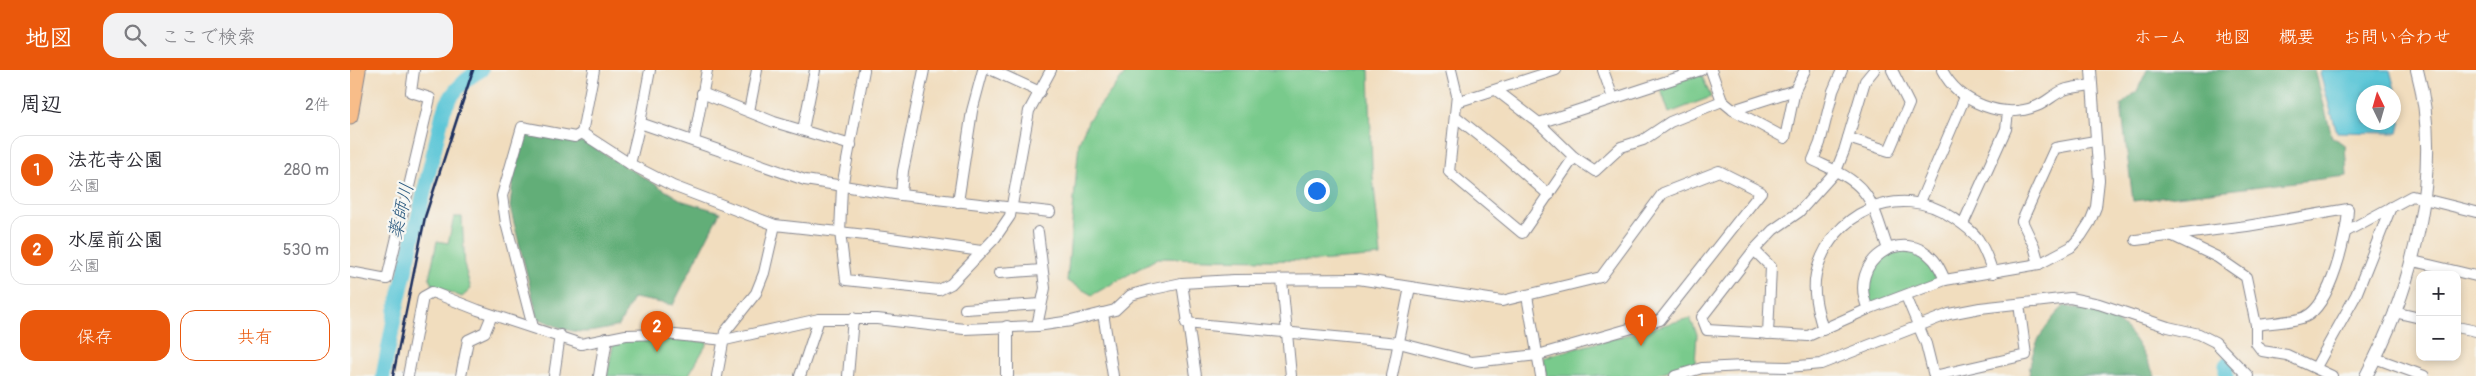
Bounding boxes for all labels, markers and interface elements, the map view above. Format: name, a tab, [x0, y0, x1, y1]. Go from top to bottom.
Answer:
search box	[103, 13, 453, 58]
icon: search	[121, 21, 149, 49]
text: 地図	[25, 24, 73, 53]
text: ここで検索	[161, 25, 256, 49]
text: ホーム	[2134, 26, 2187, 49]
text: 地図	[2215, 26, 2251, 49]
text: 概要	[2279, 26, 2315, 49]
text: お問い合わせ	[2343, 26, 2451, 49]
north arrow	[2356, 85, 2401, 130]
text: 周辺	[20, 91, 62, 118]
text: 2件	[305, 95, 330, 115]
text: 法花寺公園	[68, 148, 163, 172]
text: 1	[34, 160, 40, 180]
text: 280 m	[283, 160, 329, 180]
text: 公園	[68, 176, 100, 196]
your location	[1304, 178, 1330, 204]
water label: 薬師川	[383, 181, 419, 242]
text: 水屋前公園	[68, 228, 163, 252]
text: 2	[33, 240, 41, 260]
text: 530 m	[283, 240, 329, 260]
text: 公園	[68, 256, 100, 276]
map controls	[2416, 271, 2461, 361]
button: +	[2416, 271, 2461, 316]
pin: 1	[1625, 305, 1657, 346]
button: 保存	[20, 310, 170, 361]
button: 共有	[180, 310, 330, 361]
pin: 2	[641, 311, 673, 352]
button: −	[2416, 316, 2461, 361]

